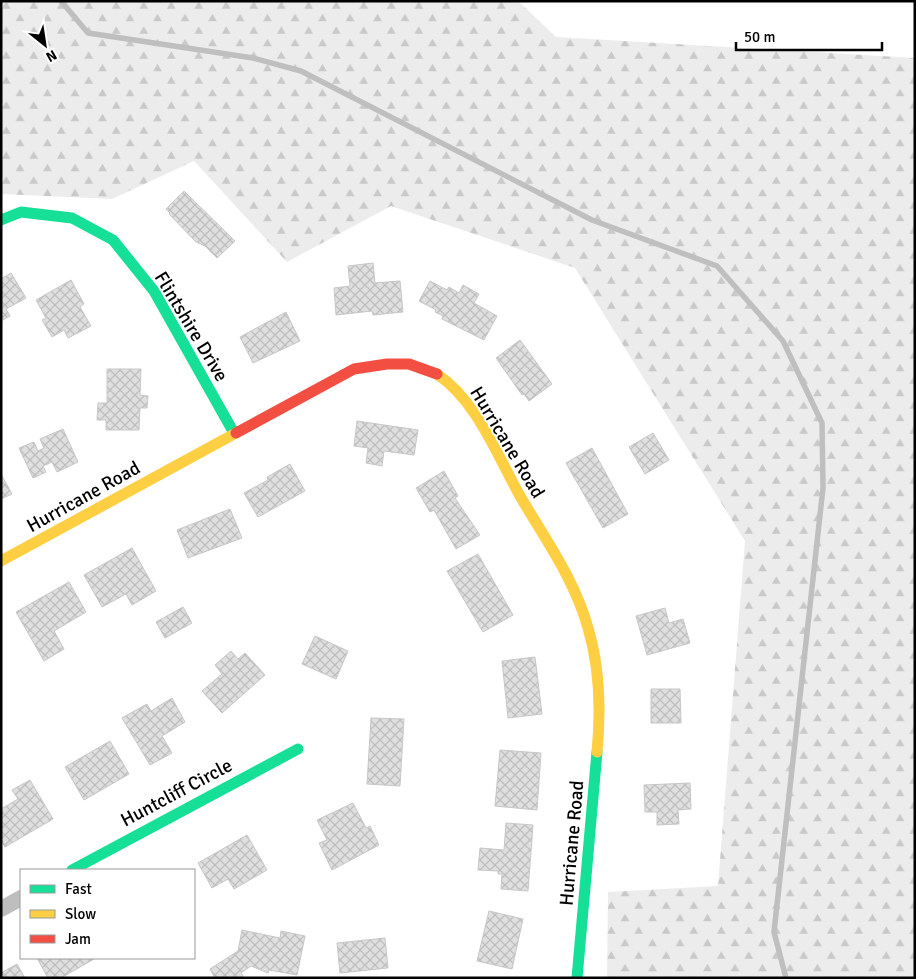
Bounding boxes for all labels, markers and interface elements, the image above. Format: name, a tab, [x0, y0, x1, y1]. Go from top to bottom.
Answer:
north arrow	[20, 20, 70, 70]
scale bar	[736, 20, 882, 52]
text: 50 m	[744, 28, 775, 46]
text: N	[43, 46, 60, 66]
street label: Flintshire Drive	[149, 267, 233, 386]
street label: Hurricane Road	[464, 382, 550, 503]
street label: Hurricane Road	[23, 456, 144, 538]
street label: Huntcliff Circle	[117, 753, 236, 832]
street label: Hurricane Road	[555, 779, 589, 907]
legend	[20, 869, 195, 959]
text: Fast	[65, 880, 92, 898]
text: Slow	[65, 905, 96, 923]
text: Jam	[65, 930, 91, 948]

